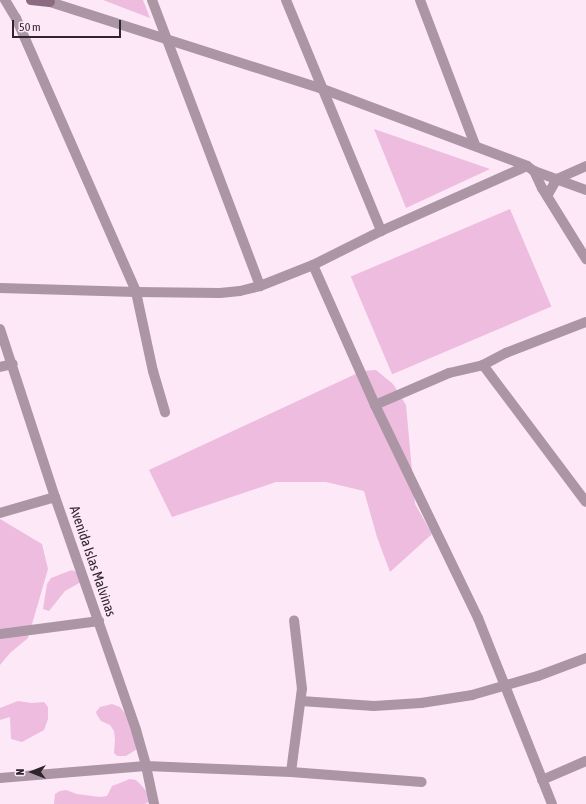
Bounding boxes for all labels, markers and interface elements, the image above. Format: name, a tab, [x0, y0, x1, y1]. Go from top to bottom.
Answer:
scale bar	[14, 12, 123, 38]
text: 50 m	[19, 20, 41, 34]
street label: Avenida Islas Malvinas	[66, 503, 120, 619]
north arrow	[12, 752, 52, 792]
text: N	[14, 769, 26, 775]

